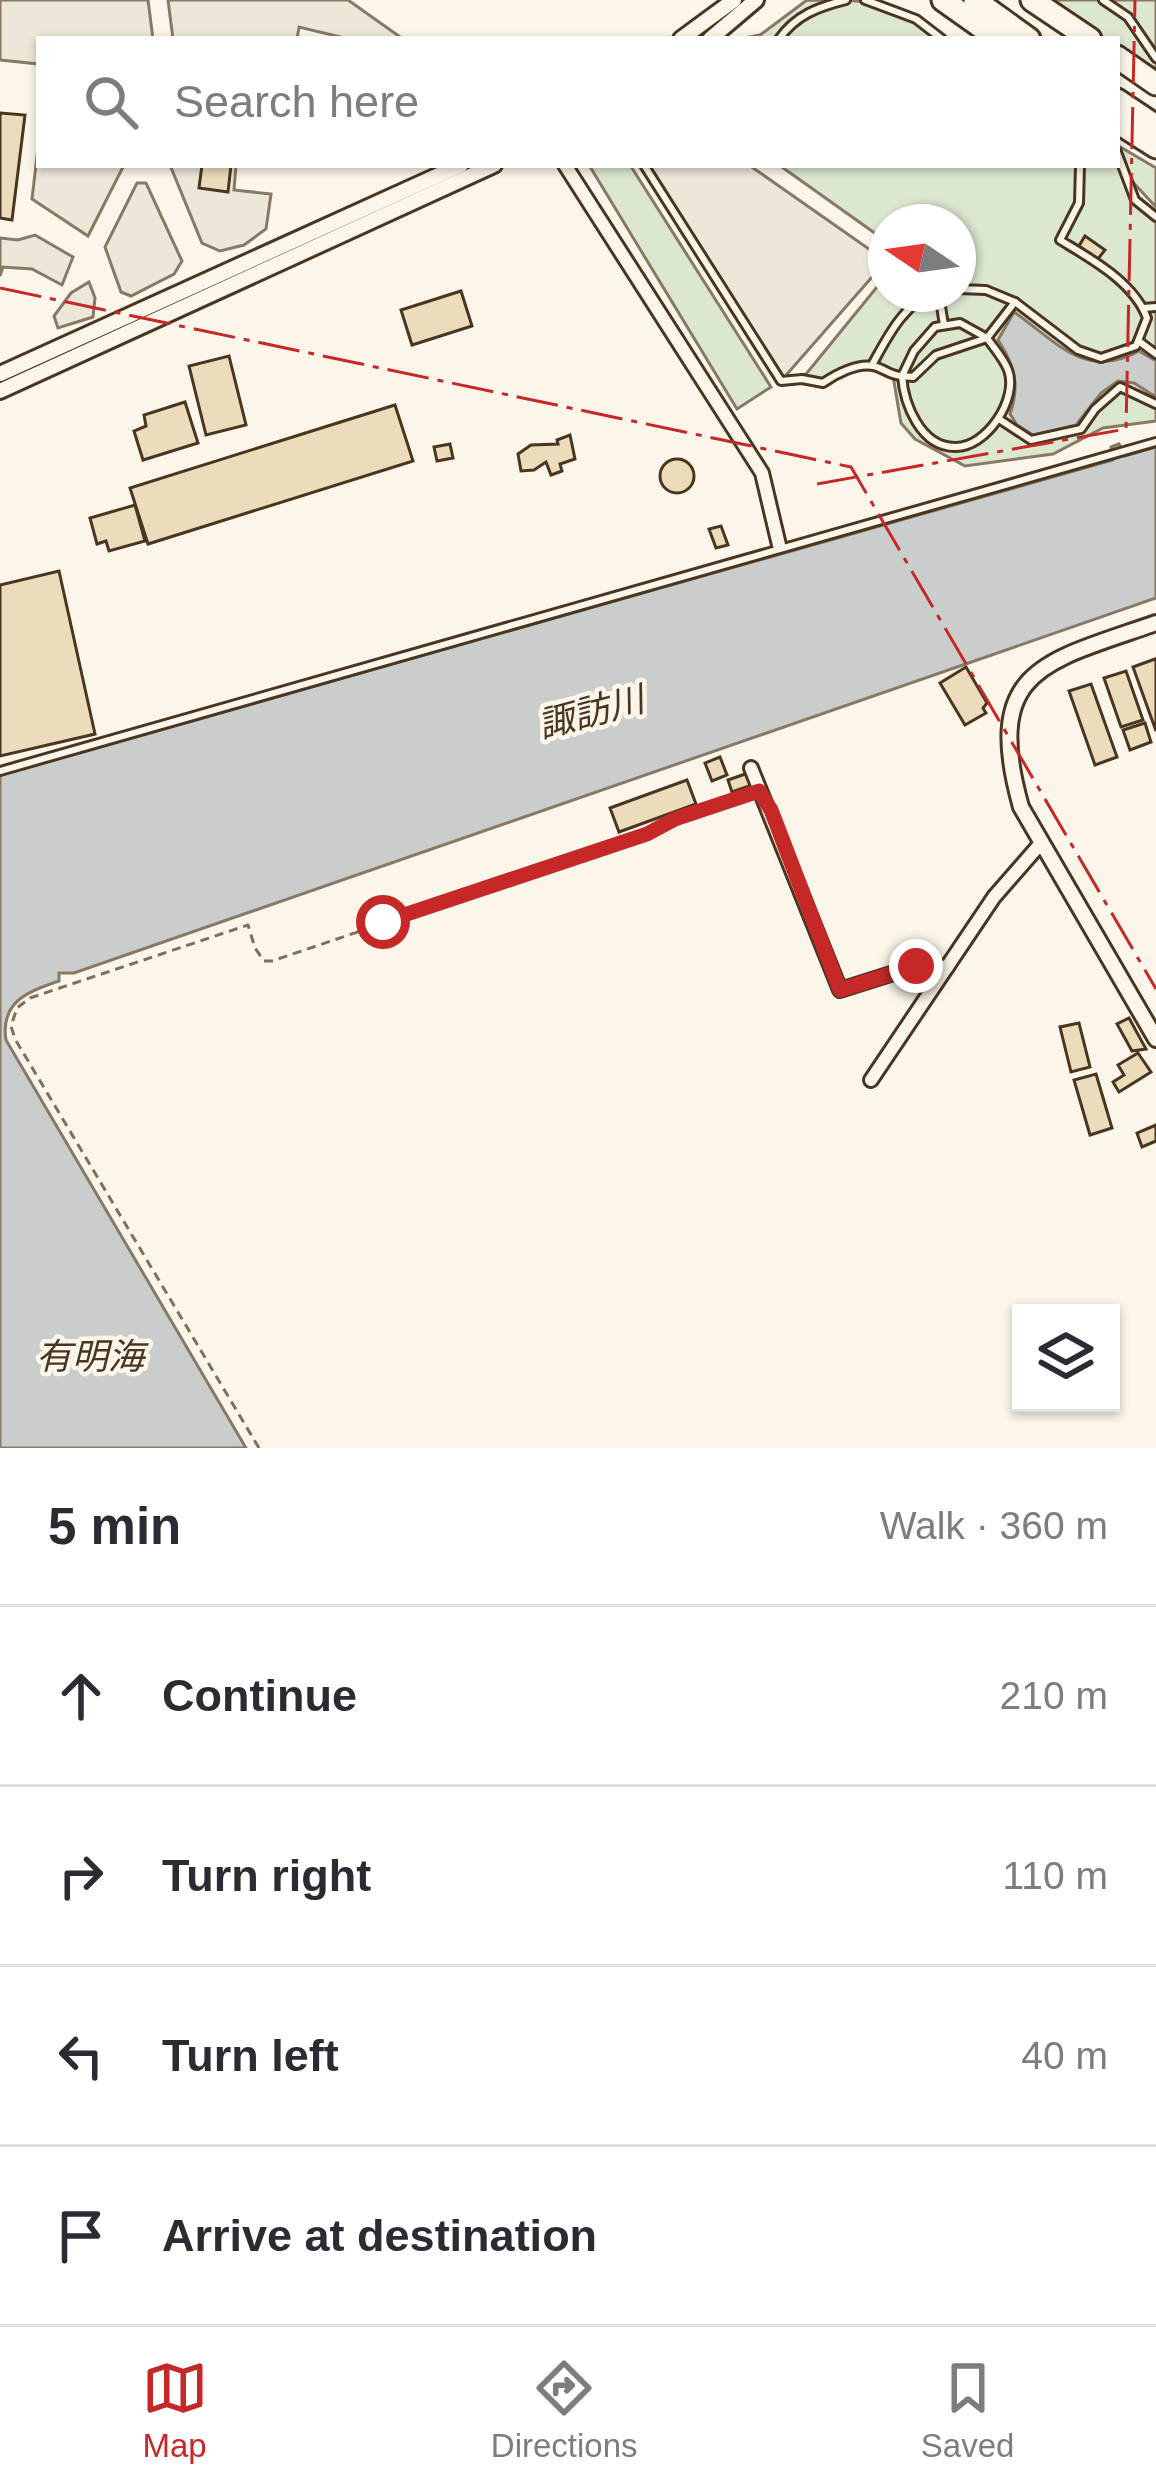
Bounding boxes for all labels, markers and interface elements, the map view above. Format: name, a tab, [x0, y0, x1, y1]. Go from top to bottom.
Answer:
search box	[36, 36, 1120, 168]
icon: search	[78, 69, 144, 135]
text: Search here	[174, 76, 419, 127]
north arrow	[868, 204, 976, 312]
water label: 諏訪川	[534, 677, 652, 746]
route start	[356, 895, 410, 949]
route end	[889, 939, 943, 993]
map controls	[1012, 1304, 1120, 1412]
button: layers	[1012, 1304, 1120, 1412]
water label: 有明海	[36, 1336, 149, 1377]
text: 5 min	[48, 1498, 181, 1555]
text: Walk · 360 m	[880, 1504, 1108, 1547]
icon: ahead	[48, 1663, 114, 1729]
text: Continue	[162, 1670, 357, 1721]
text: 210 m	[1000, 1674, 1108, 1717]
icon: right	[48, 1843, 114, 1909]
text: Turn right	[162, 1850, 371, 1901]
text: 110 m	[1003, 1854, 1108, 1897]
icon: left	[48, 2023, 114, 2089]
text: Turn left	[162, 2030, 339, 2081]
text: 40 m	[1021, 2034, 1108, 2077]
icon: arrive	[48, 2203, 114, 2269]
text: Arrive at destination	[162, 2210, 597, 2261]
tab: Map	[142, 2355, 208, 2465]
tab: Directions	[491, 2355, 638, 2465]
tab: Saved	[921, 2355, 1014, 2465]

